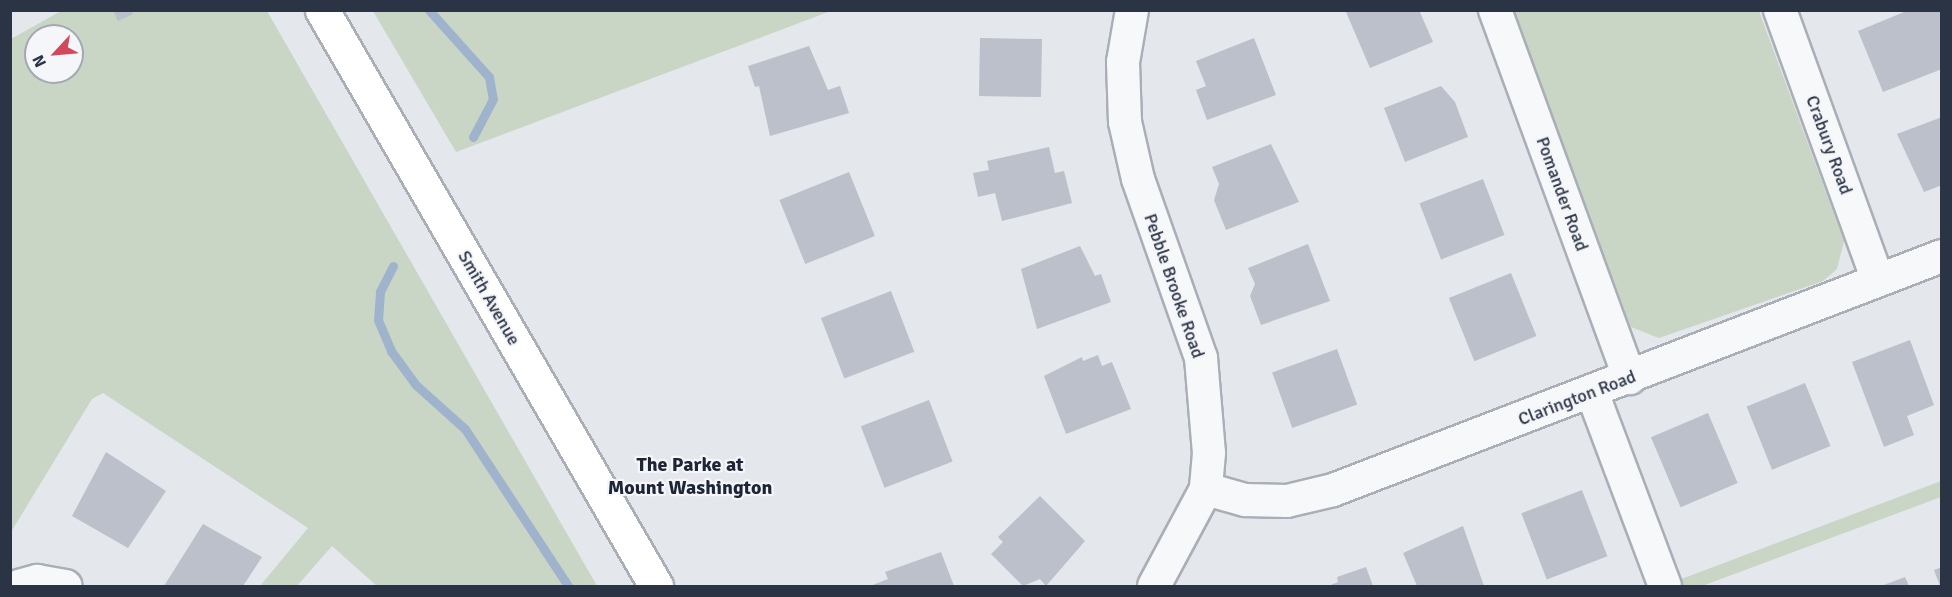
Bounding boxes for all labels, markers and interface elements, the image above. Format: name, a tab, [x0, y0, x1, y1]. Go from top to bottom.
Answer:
north arrow	[24, 24, 84, 84]
text: N	[28, 52, 51, 70]
street label: Crabury Road	[1801, 93, 1857, 197]
street label: Pomander Road	[1531, 134, 1593, 254]
street label: Pebble Brooke Road	[1139, 211, 1209, 361]
street label: Smith Avenue	[453, 247, 525, 349]
street label: Clarington Road	[1515, 366, 1639, 430]
district label: The Parke at Mount Washington	[608, 453, 772, 500]

